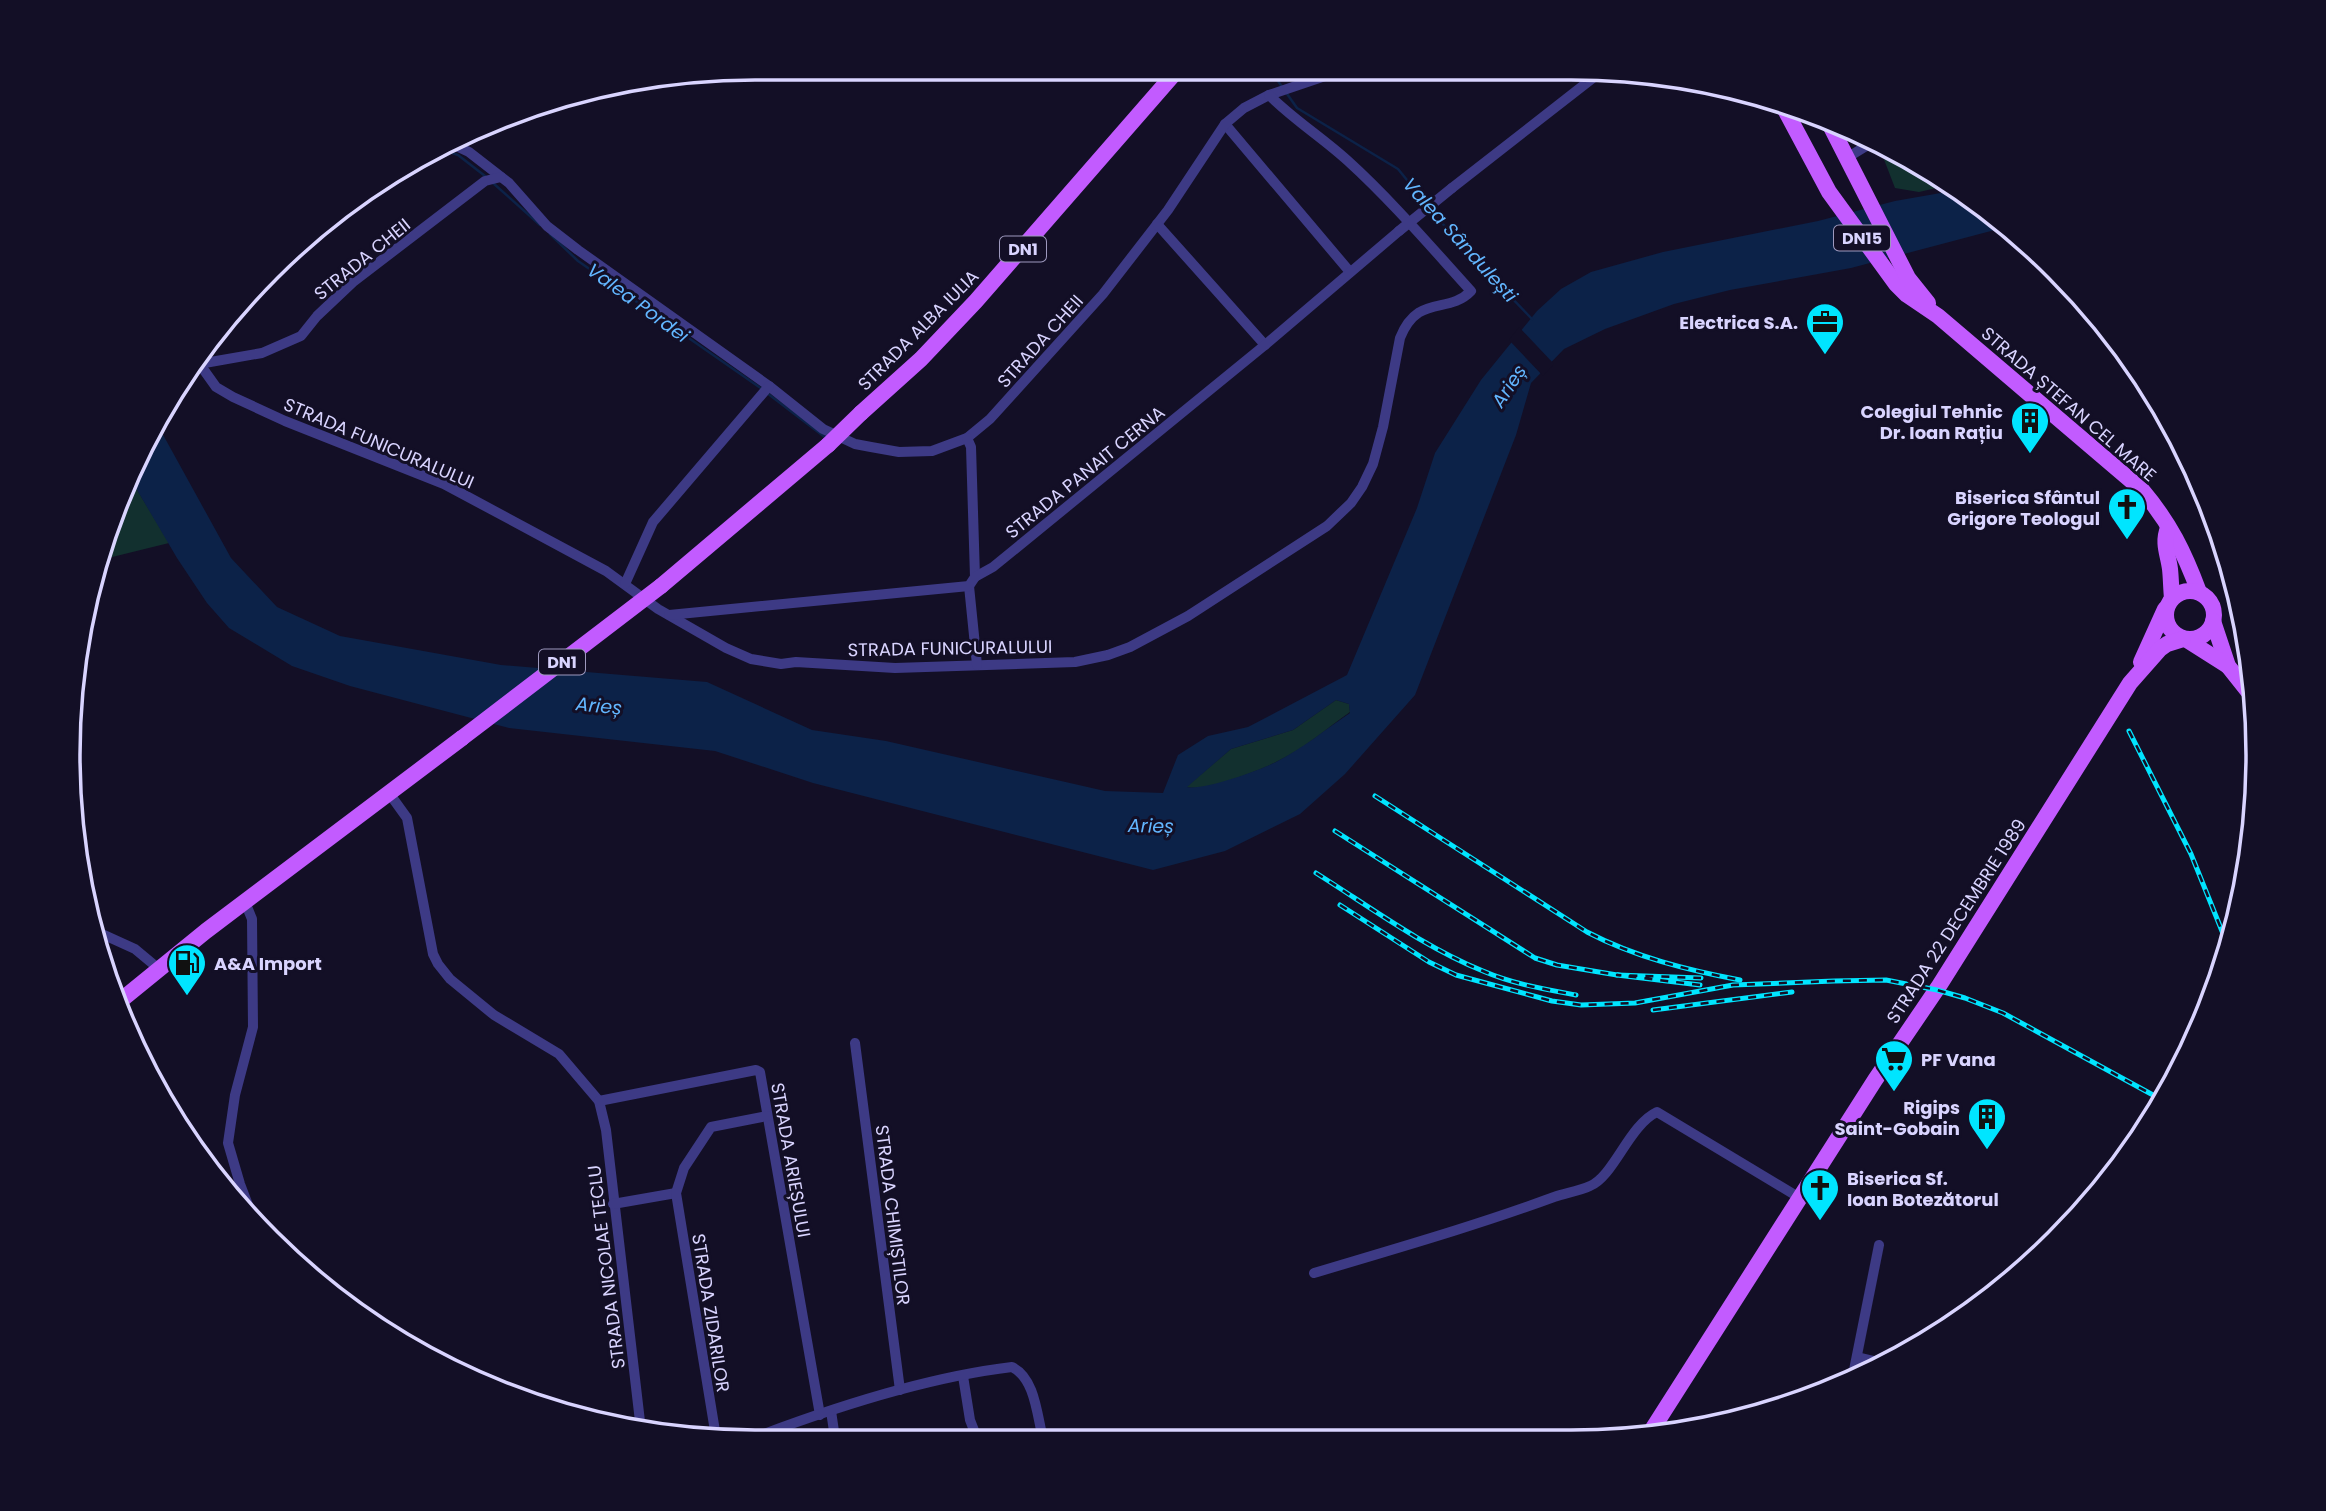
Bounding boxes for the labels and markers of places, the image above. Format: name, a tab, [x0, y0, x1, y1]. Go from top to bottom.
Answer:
office icon: Electrica S.A.	[1804, 301, 1846, 356]
place label: Electrica S.A.	[1679, 310, 1798, 335]
place label: Colegiul Tehnic Dr. Ioan Rațiu	[1860, 399, 2003, 445]
building icon: Colegiul Tehnic Dr. Ioan Rațiu	[2009, 400, 2051, 455]
place label: Biserica Sfântul Grigore Teologul	[1947, 485, 2100, 531]
church icon: Biserica Sfântul Grigore Teologul	[2106, 486, 2148, 541]
fuel station icon: A&A Import	[166, 942, 208, 997]
place label: A&A Import	[214, 951, 322, 976]
supermarket icon: PF Vana	[1873, 1038, 1915, 1093]
place label: PF Vana	[1921, 1047, 1996, 1072]
place label: Rigips Saint-Gobain	[1834, 1095, 1960, 1141]
building icon: Rigips Saint-Gobain	[1966, 1096, 2008, 1151]
place label: Biserica Sf. Ioan Botezătorul	[1847, 1166, 1999, 1212]
church icon: Biserica Sf. Ioan Botezătorul	[1799, 1167, 1841, 1222]

